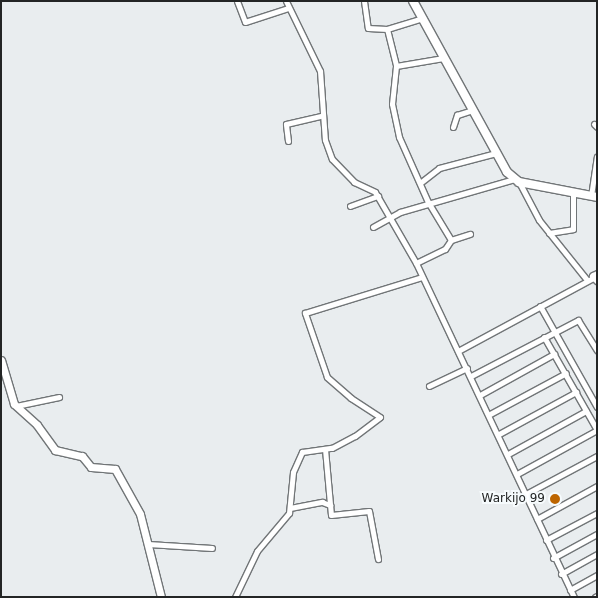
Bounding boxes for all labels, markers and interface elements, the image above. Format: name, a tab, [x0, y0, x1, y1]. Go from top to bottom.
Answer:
place label: Warkijo 99	[482, 492, 545, 506]
marker: Warkijo 99	[549, 493, 561, 505]

